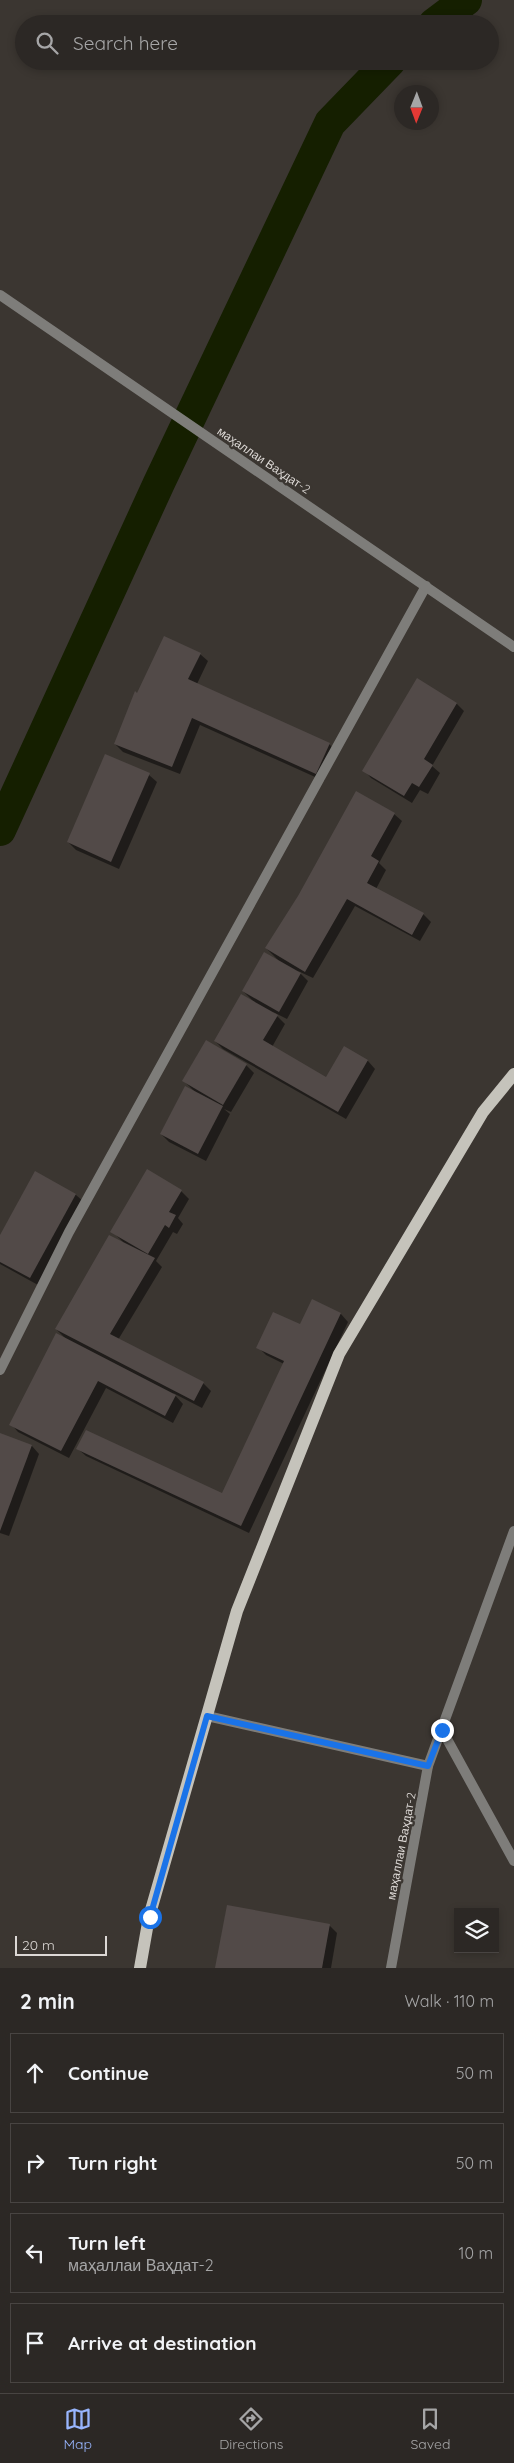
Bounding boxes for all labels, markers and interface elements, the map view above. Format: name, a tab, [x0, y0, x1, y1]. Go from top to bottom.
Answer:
search box	[15, 15, 499, 70]
icon: search	[33, 29, 61, 57]
text: Search here	[73, 31, 178, 55]
north arrow	[394, 85, 439, 130]
street label: маҳаллаи Ваҳдат-2	[215, 423, 314, 497]
route end	[431, 1719, 454, 1742]
street label: маҳаллаи Ваҳдат-2	[383, 1791, 419, 1901]
route start	[139, 1906, 162, 1929]
map controls	[454, 1908, 499, 1953]
button: layers	[454, 1908, 499, 1953]
scale bar	[15, 1933, 108, 1956]
text: 20 m	[22, 1936, 55, 1954]
text: 2 min	[20, 1988, 75, 2014]
text: Walk · 110 m	[405, 1991, 494, 2011]
icon: ahead	[21, 2059, 49, 2087]
text: Continue	[68, 2061, 149, 2085]
text: 50 m	[456, 2063, 493, 2083]
icon: right	[21, 2149, 49, 2177]
text: Turn right	[68, 2151, 157, 2175]
text: 50 m	[456, 2153, 493, 2173]
text: Turn left	[68, 2231, 146, 2255]
icon: left	[21, 2239, 49, 2267]
text: 10 m	[459, 2243, 493, 2263]
text: маҳаллаи Ваҳдат-2	[68, 2255, 214, 2275]
icon: arrive	[21, 2329, 49, 2357]
text: Arrive at destination	[68, 2331, 257, 2355]
tab: Map	[64, 2405, 92, 2453]
tab: Directions	[219, 2405, 283, 2453]
tab: Saved	[410, 2405, 450, 2453]

